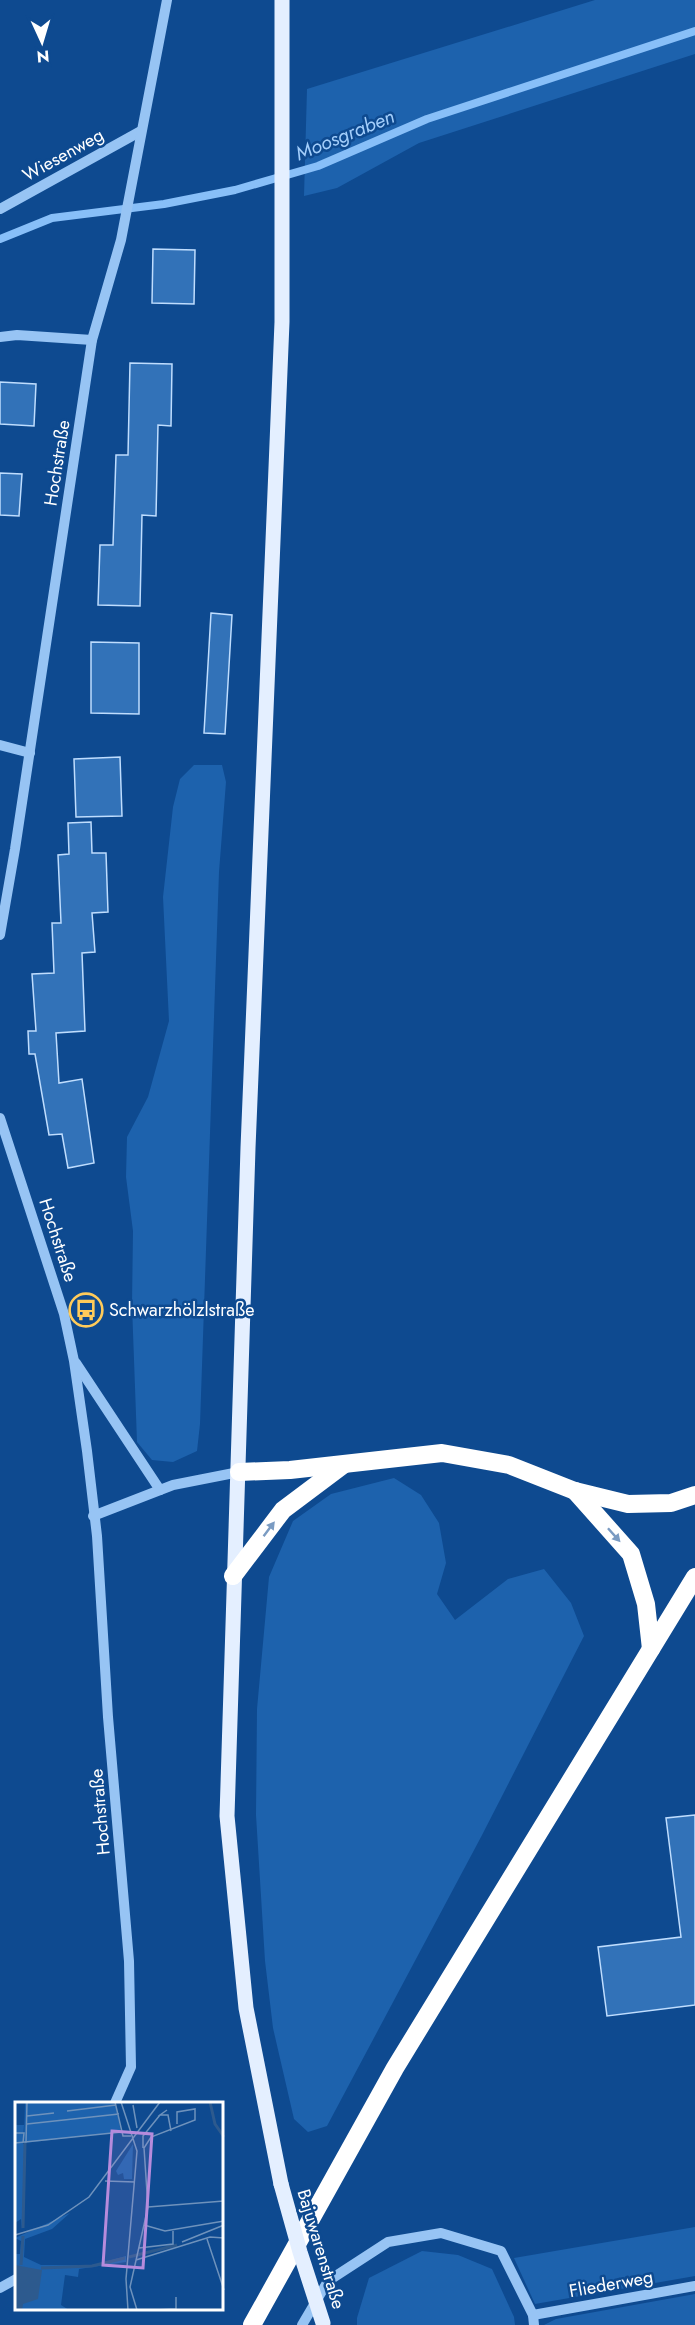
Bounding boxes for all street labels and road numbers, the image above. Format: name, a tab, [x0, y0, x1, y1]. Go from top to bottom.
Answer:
street label: Wiesenweg	[18, 122, 108, 188]
street label: Hochstraße	[37, 418, 77, 508]
street label: Hochstraße	[32, 1195, 84, 1285]
street label: Hochstraße	[83, 1768, 117, 1856]
street label: Bajuwarenstraße	[290, 2186, 352, 2312]
street label: Fliederweg	[567, 2264, 655, 2304]

